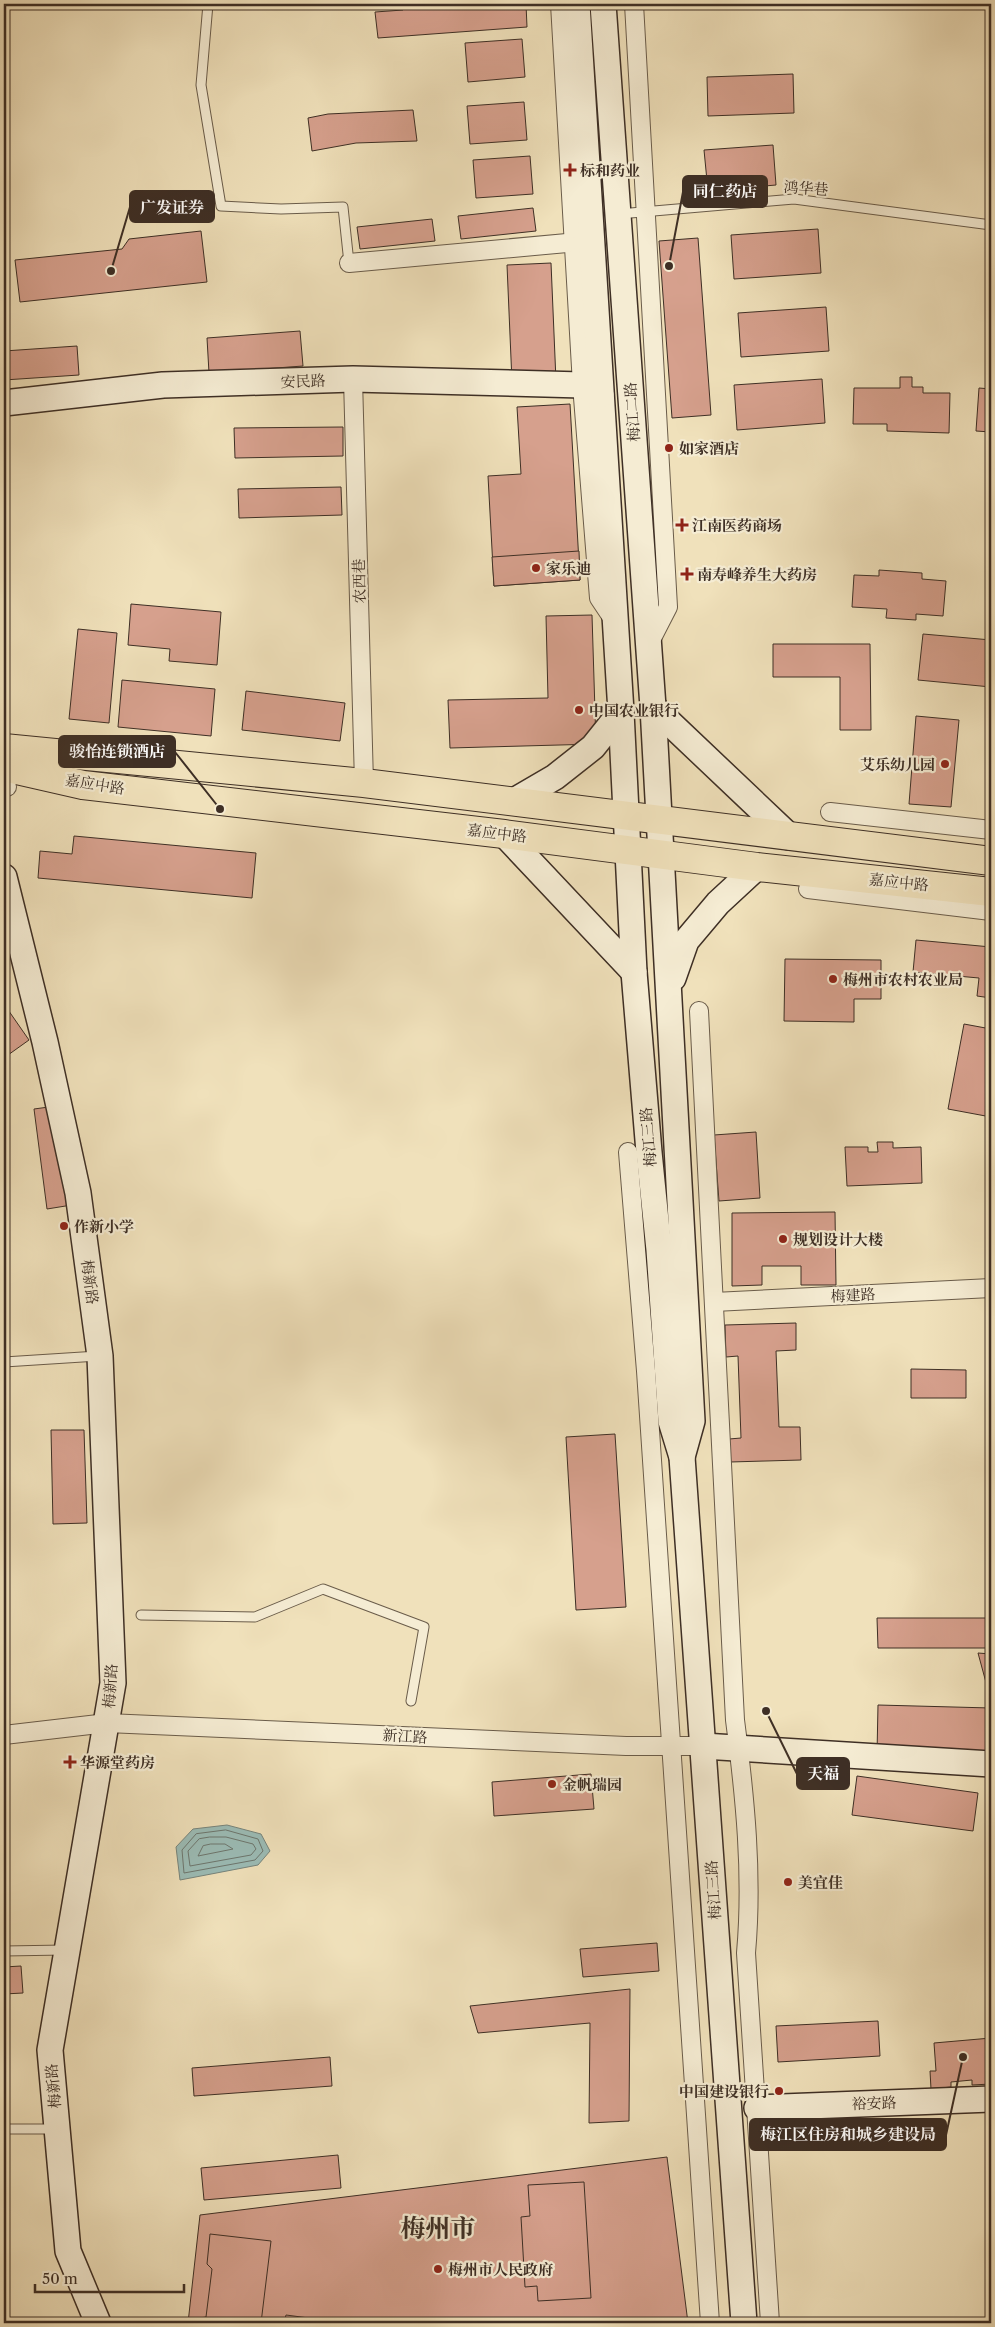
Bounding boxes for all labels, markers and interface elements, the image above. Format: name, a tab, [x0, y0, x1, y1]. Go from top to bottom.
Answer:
place label: 标和药业	[580, 161, 640, 180]
marker: 标和药业	[564, 164, 576, 176]
callout: 同仁药店	[683, 176, 767, 207]
street label: 鸿华巷	[783, 177, 829, 199]
text: 同仁药店	[693, 181, 757, 201]
callout: 广发证券	[130, 191, 214, 222]
text: 广发证券	[140, 197, 204, 217]
street label: 安民路	[280, 371, 326, 391]
street label: 梅江二路	[620, 381, 644, 443]
place label: 如家酒店	[679, 439, 739, 458]
marker: 如家酒店	[663, 442, 675, 454]
place label: 江南医药商场	[692, 516, 782, 535]
marker: 江南医药商场	[676, 519, 688, 531]
street label: 农西巷	[349, 558, 369, 604]
place label: 家乐迪	[546, 559, 591, 578]
marker: 家乐迪	[530, 562, 542, 574]
place label: 南寿峰养生大药房	[697, 565, 817, 584]
marker: 南寿峰养生大药房	[681, 568, 693, 580]
place label: 中国农业银行	[589, 701, 679, 720]
marker: 中国农业银行	[573, 704, 585, 716]
callout: 骏怡连锁酒店	[59, 736, 175, 767]
text: 骏怡连锁酒店	[69, 741, 165, 761]
place label: 艾乐幼儿园	[860, 755, 935, 774]
marker: 艾乐幼儿园	[939, 758, 951, 770]
street label: 嘉应中路	[64, 770, 126, 798]
street label: 嘉应中路	[466, 820, 528, 846]
street label: 嘉应中路	[868, 869, 930, 895]
place label: 梅州市农村农业局	[843, 970, 963, 989]
marker: 梅州市农村农业局	[827, 973, 839, 985]
street label: 梅江三路	[636, 1106, 660, 1168]
place label: 作新小学	[74, 1217, 134, 1236]
marker: 作新小学	[58, 1220, 70, 1232]
place label: 规划设计大楼	[793, 1230, 883, 1249]
marker: 规划设计大楼	[777, 1233, 789, 1245]
street label: 梅新路	[77, 1258, 103, 1306]
street label: 梅建路	[830, 1284, 876, 1306]
street label: 梅新路	[99, 1663, 121, 1709]
street label: 新江路	[382, 1725, 428, 1747]
place label: 华源堂药房	[80, 1753, 155, 1772]
marker: 华源堂药房	[64, 1756, 76, 1768]
callout: 天福	[797, 1758, 849, 1789]
text: 天福	[807, 1763, 839, 1783]
place label: 金帆瑞园	[562, 1775, 622, 1794]
marker: 金帆瑞园	[546, 1778, 558, 1790]
street label: 梅江三路	[701, 1859, 725, 1921]
place label: 美宜佳	[798, 1873, 843, 1892]
marker: 美宜佳	[782, 1876, 794, 1888]
street label: 梅新路	[42, 2063, 64, 2109]
place label: 中国建设银行	[679, 2082, 769, 2101]
marker: 中国建设银行	[773, 2085, 785, 2097]
street label: 裕安路	[851, 2093, 897, 2113]
callout: 梅江区住房和城乡建设局	[750, 2119, 946, 2150]
text: 梅江区住房和城乡建设局	[760, 2124, 936, 2144]
district label: 梅州市	[400, 2213, 476, 2244]
place label: 梅州市人民政府	[448, 2260, 553, 2279]
scale bar	[35, 2262, 184, 2294]
marker: 梅州市人民政府	[432, 2263, 444, 2275]
text: 50 m	[42, 2269, 78, 2288]

